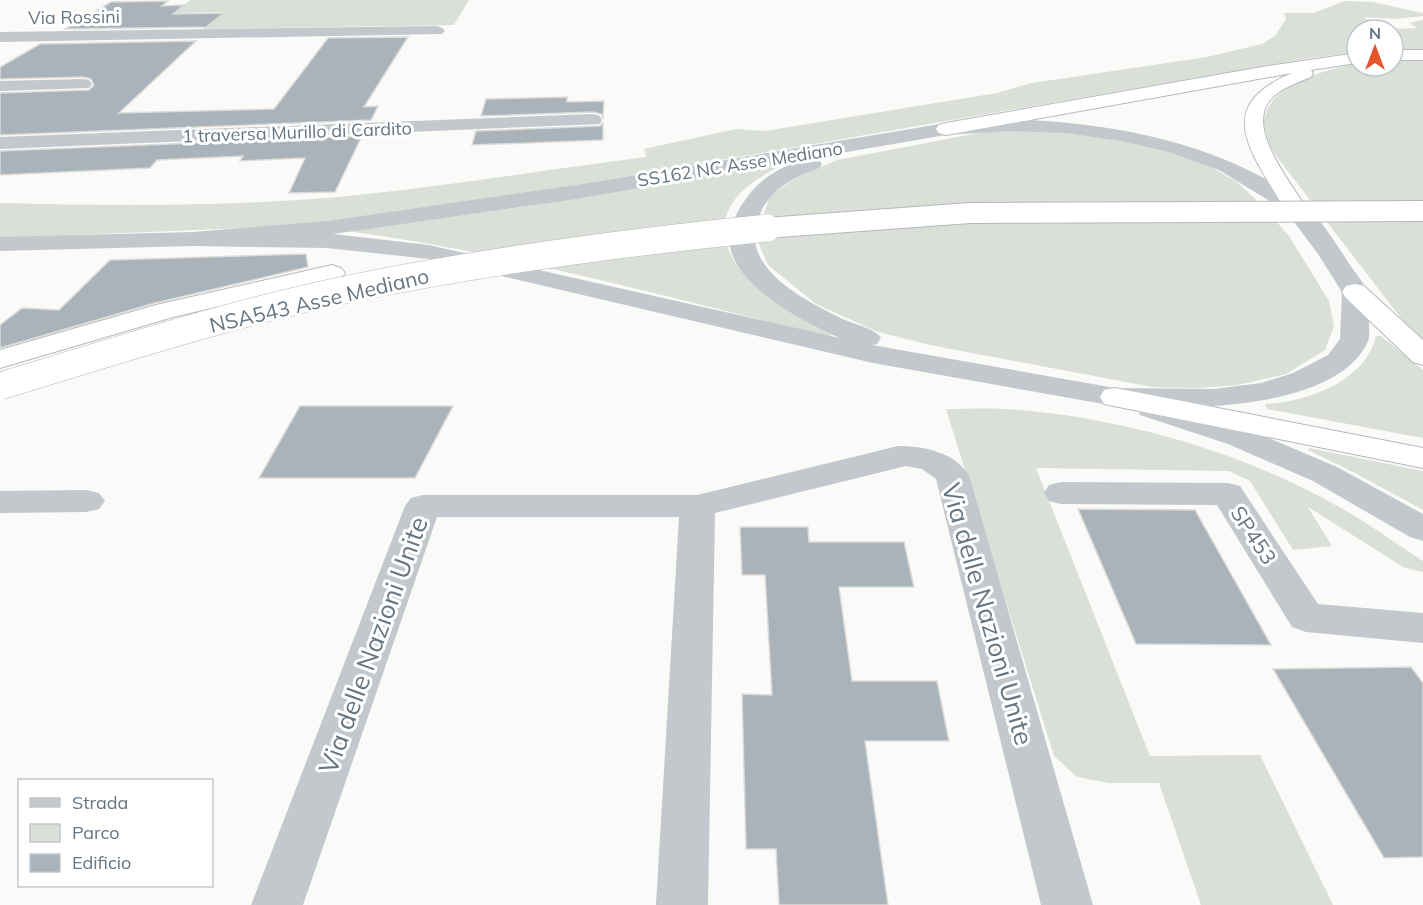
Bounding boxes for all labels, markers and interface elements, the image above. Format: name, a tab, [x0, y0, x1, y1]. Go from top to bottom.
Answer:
street label: Via Rossini	[28, 5, 120, 29]
north arrow	[1345, 18, 1405, 78]
text: N	[1369, 23, 1381, 43]
street label: 1 traversa Murillo di Cardito	[182, 116, 412, 148]
street label: SS162 NC Asse Mediano	[636, 136, 844, 192]
street label: NSA543 Asse Mediano	[207, 262, 431, 338]
street label: Via delle Nazioni Unite	[935, 479, 1041, 749]
street label: SP453	[1226, 501, 1282, 569]
street label: Via delle Nazioni Unite	[311, 512, 435, 778]
legend	[18, 779, 213, 887]
text: Strada	[72, 791, 128, 814]
text: Parco	[72, 821, 120, 844]
text: Edificio	[72, 851, 131, 874]

